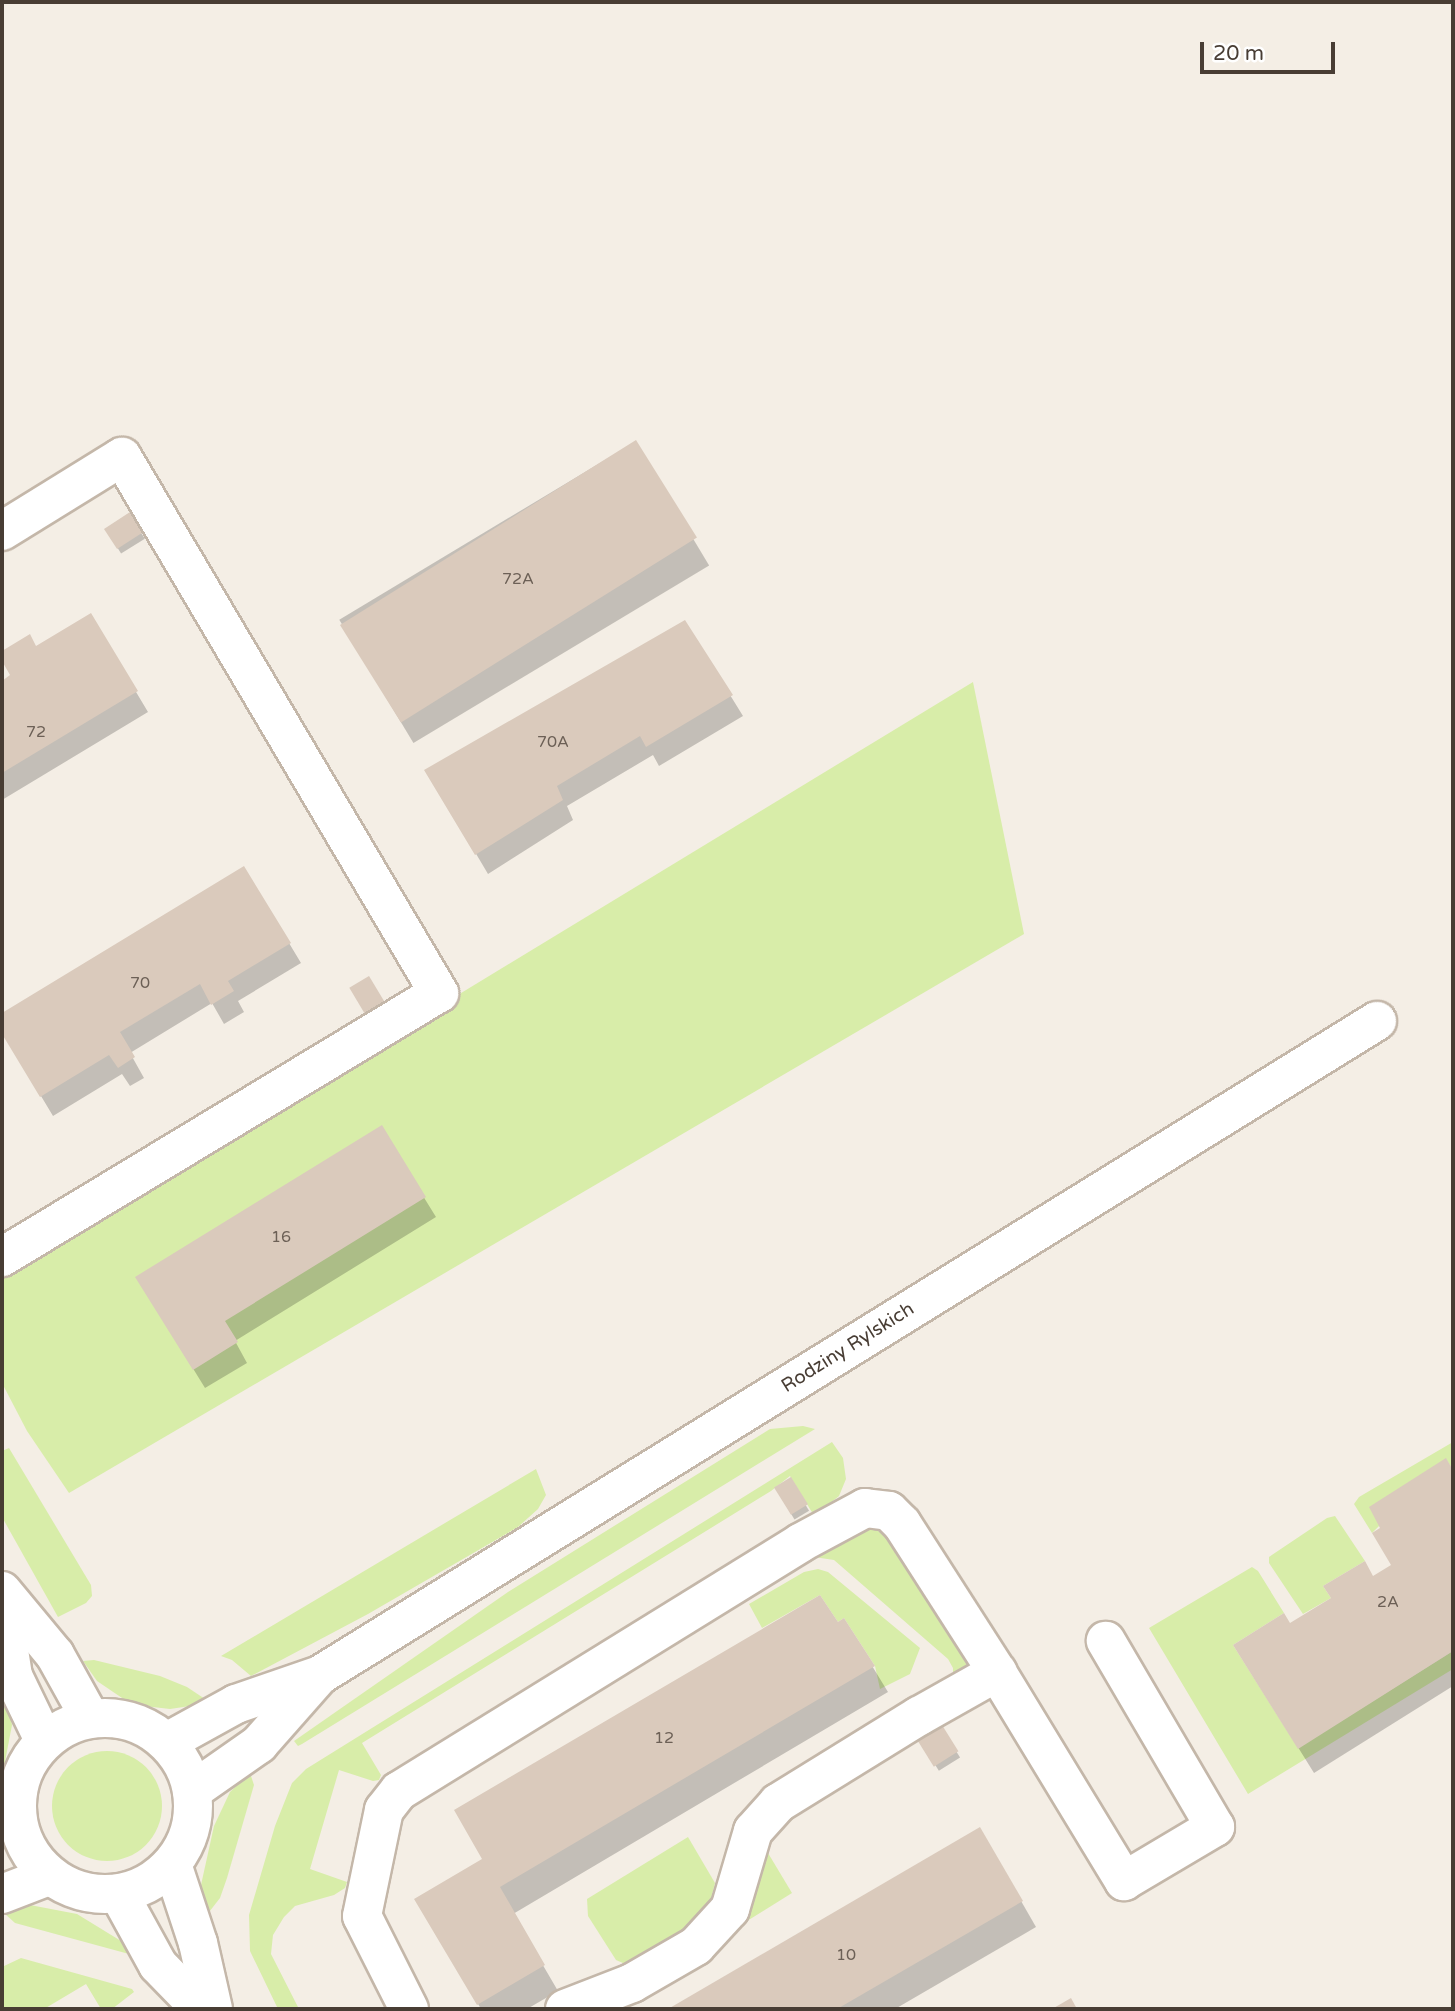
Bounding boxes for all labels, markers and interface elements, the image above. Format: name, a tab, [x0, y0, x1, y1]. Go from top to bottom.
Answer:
scale bar	[1203, 28, 1338, 72]
text: 20 m	[1213, 41, 1264, 66]
house number: 72A	[502, 569, 534, 589]
house number: 72	[26, 722, 46, 742]
house number: 70A	[537, 732, 569, 752]
house number: 70	[130, 973, 150, 993]
house number: 16	[271, 1227, 291, 1247]
street label: Rodziny Rylskich	[777, 1298, 919, 1398]
house number: 2A	[1377, 1592, 1399, 1612]
house number: 12	[654, 1728, 674, 1748]
house number: 10	[836, 1945, 856, 1965]

